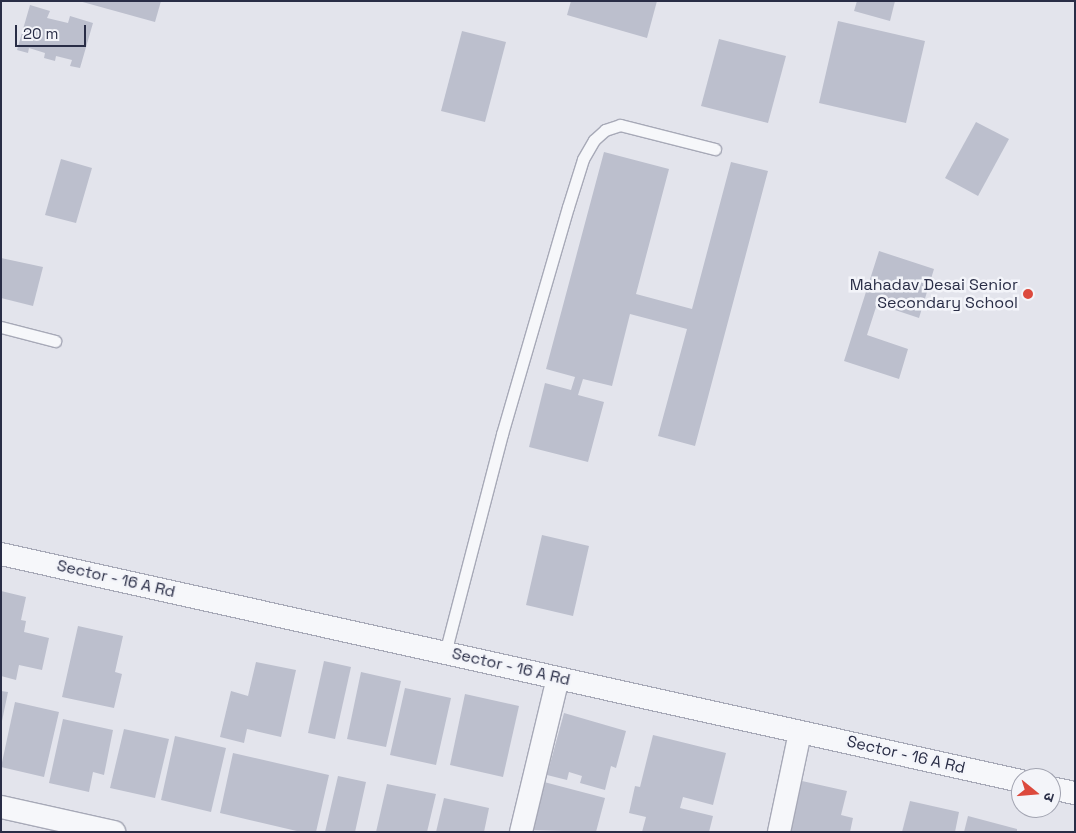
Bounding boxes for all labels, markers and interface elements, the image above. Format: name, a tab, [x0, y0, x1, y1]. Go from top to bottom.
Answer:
scale bar	[18, 15, 89, 47]
text: 20 m	[23, 24, 58, 43]
place label: Mahadav Desai Senior Secondary School	[850, 275, 1018, 313]
marker: Mahadav Desai Senior Secondary School	[1022, 288, 1034, 300]
street label: Sector - 16 A Rd	[54, 556, 178, 602]
street label: Sector - 16 A Rd	[449, 644, 573, 690]
street label: Sector - 16 A Rd	[844, 732, 968, 778]
north arrow	[1011, 768, 1061, 818]
text: उ	[1040, 791, 1059, 804]

